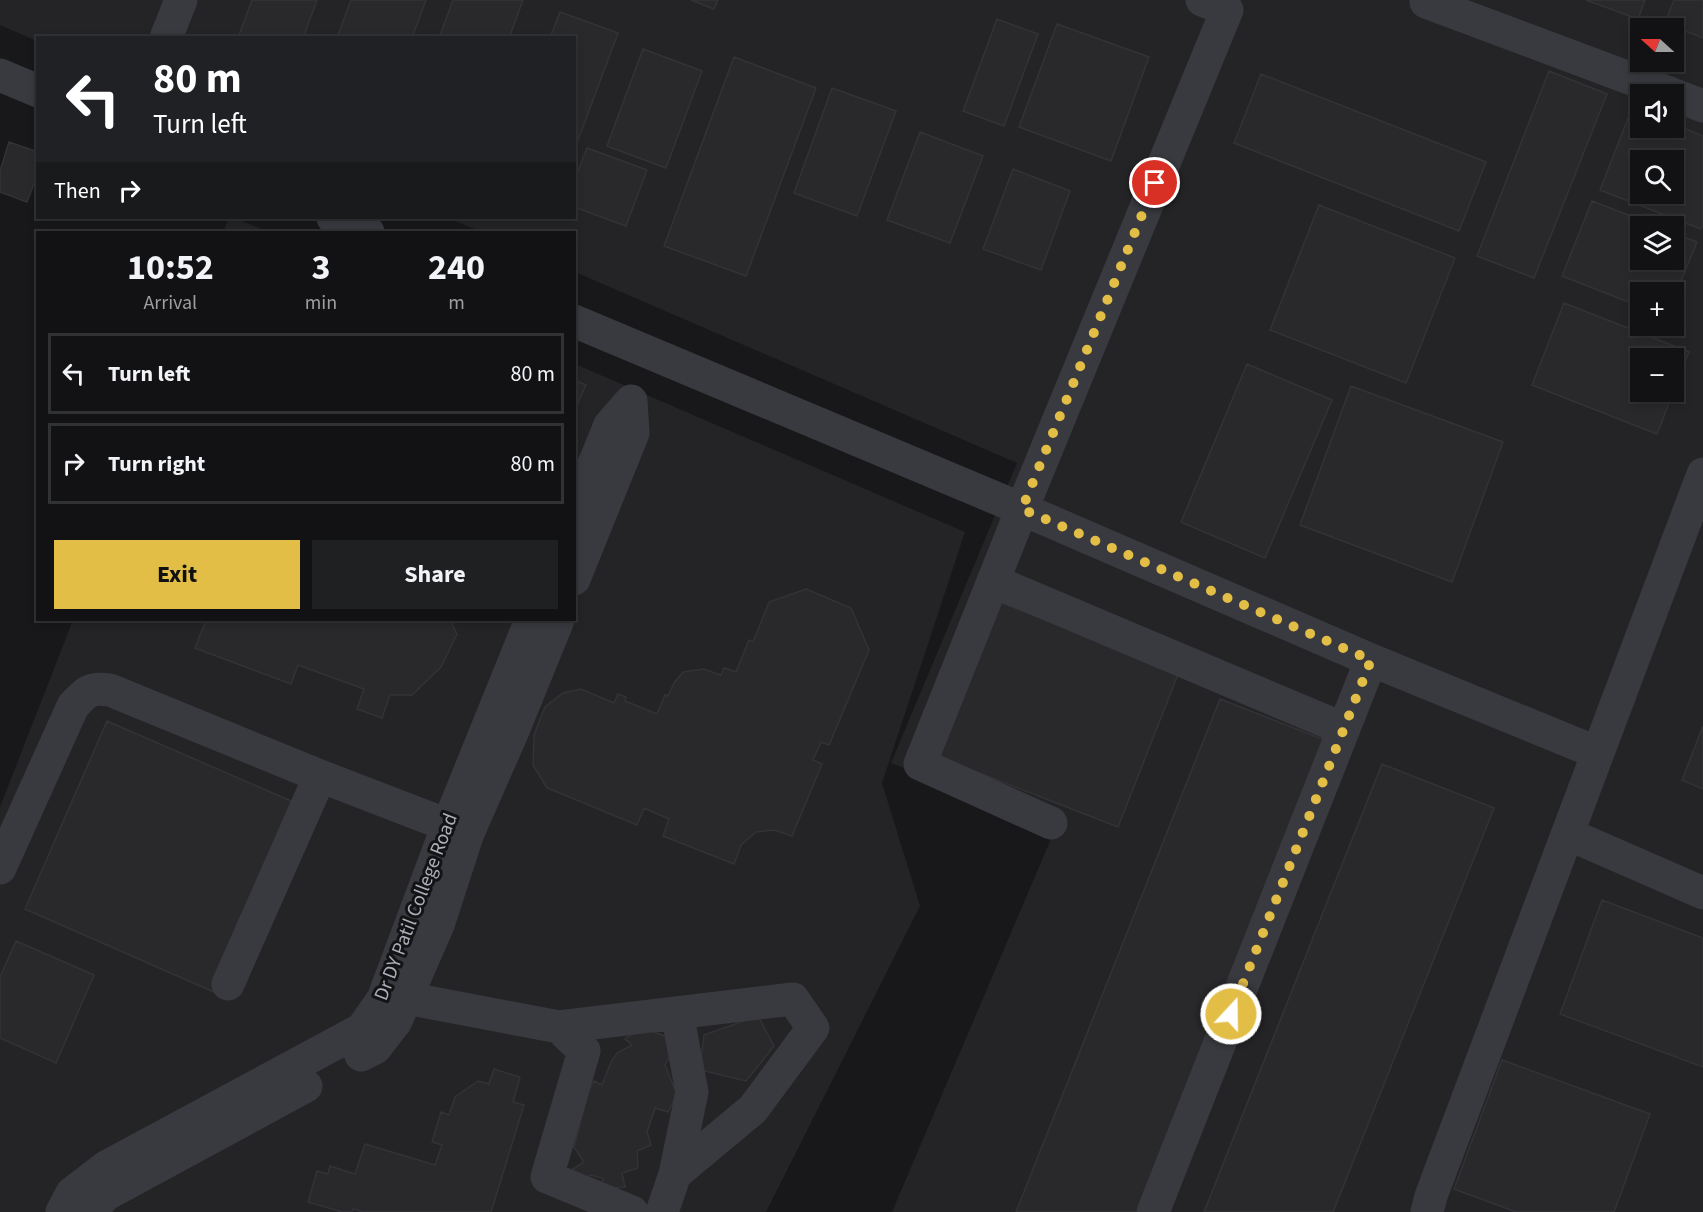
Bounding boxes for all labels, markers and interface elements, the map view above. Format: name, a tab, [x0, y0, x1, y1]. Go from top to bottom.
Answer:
north arrow	[1630, 18, 1684, 72]
map controls	[1630, 18, 1684, 402]
text: 80 m	[153, 49, 242, 109]
icon: left	[54, 60, 132, 138]
button: sound	[1630, 84, 1684, 138]
text: Turn left	[153, 105, 247, 144]
button: search	[1630, 150, 1684, 204]
pin	[1129, 157, 1180, 208]
icon: arrive	[1138, 166, 1171, 199]
icon: right	[113, 174, 146, 207]
text: Then	[54, 175, 101, 207]
button: layers	[1630, 216, 1684, 270]
text: 10:52	[127, 242, 214, 293]
text: 3	[311, 242, 330, 293]
text: 240	[428, 242, 485, 293]
button: +	[1630, 282, 1684, 336]
text: Arrival	[143, 289, 197, 317]
text: min	[305, 289, 337, 317]
text: m	[448, 289, 465, 317]
button: −	[1630, 348, 1684, 402]
icon: left	[57, 357, 90, 390]
text: Turn left	[108, 358, 190, 390]
text: 80 m	[510, 358, 555, 390]
icon: right	[57, 447, 90, 480]
text: Turn right	[108, 448, 205, 480]
text: 80 m	[510, 448, 555, 480]
button: Exit	[54, 540, 300, 609]
button: Share	[312, 540, 558, 609]
street label: Dr DY Patil College Road	[367, 809, 465, 1005]
position arrow	[1199, 982, 1263, 1046]

